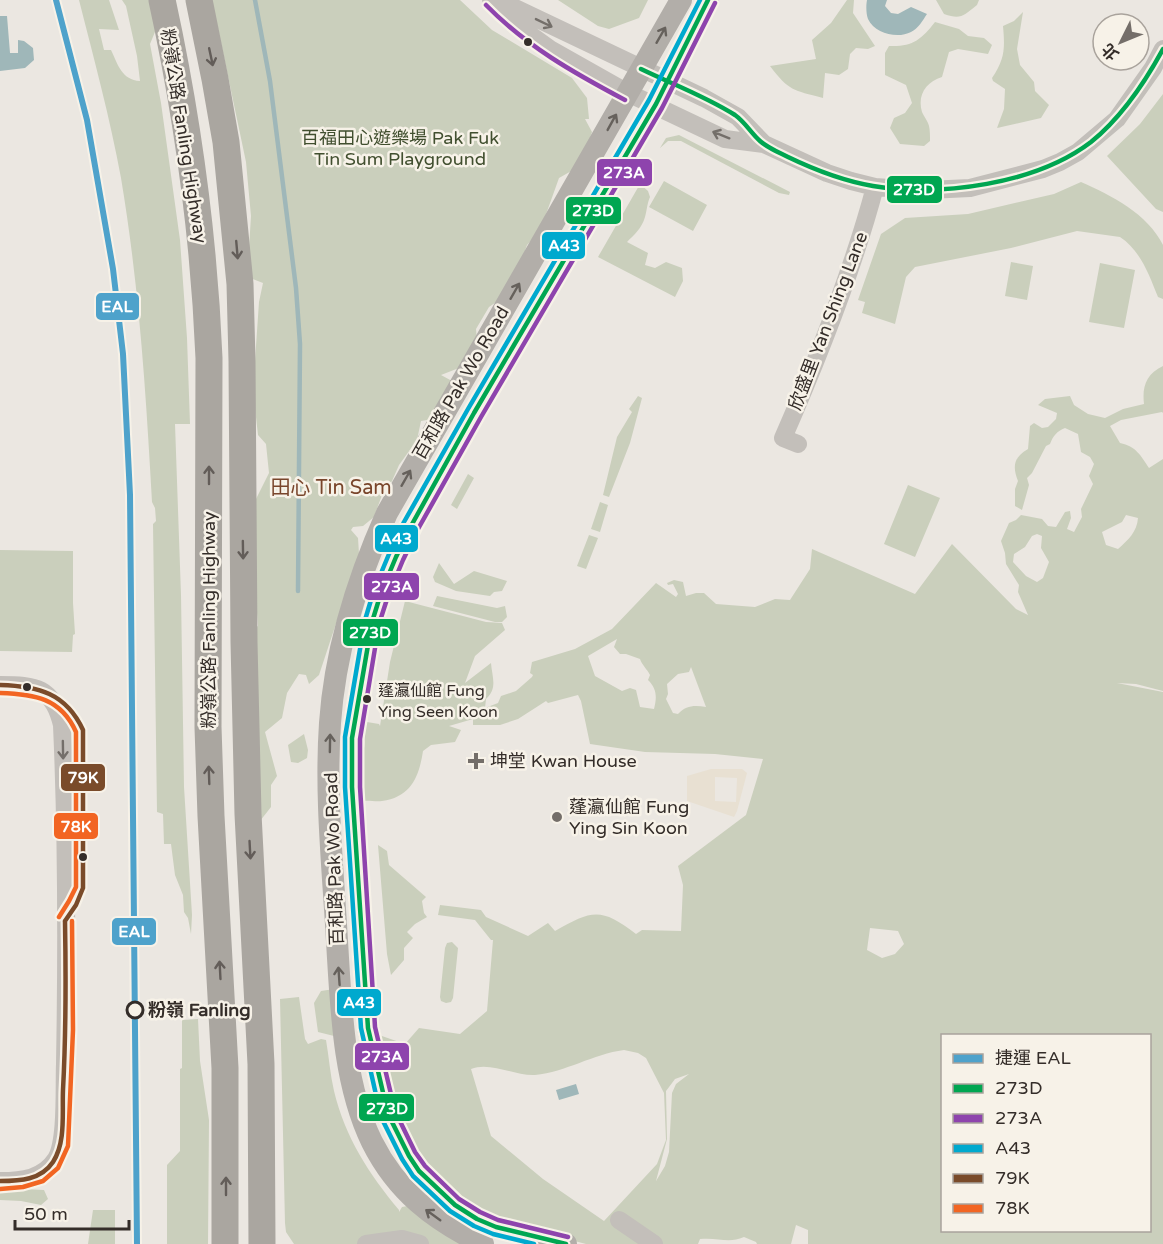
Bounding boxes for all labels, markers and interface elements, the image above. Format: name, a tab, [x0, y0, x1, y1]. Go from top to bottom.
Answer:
north arrow	[1091, 12, 1151, 72]
one-way arrow	[535, 17, 553, 29]
street label: 粉嶺公路 Fanling Highway	[156, 27, 212, 245]
one-way arrow	[656, 27, 668, 44]
unlabelled marker	[522, 36, 534, 48]
text: 北	[1098, 39, 1124, 64]
one-way arrow	[206, 47, 217, 67]
one-way arrow	[606, 114, 618, 131]
park label: 百福田心遊樂場 Pak Fuk Tin Sum Playground	[301, 127, 499, 170]
one-way arrow	[712, 129, 730, 140]
line badge: 273A	[596, 158, 653, 187]
text: 273A	[603, 163, 645, 183]
line badge: 273D	[886, 175, 943, 204]
text: 273D	[893, 180, 935, 200]
line badge: 273D	[565, 196, 622, 225]
text: 273D	[572, 201, 614, 221]
street label: 欣盛里 Yan Shing Lane	[784, 229, 872, 413]
line badge: A43	[541, 231, 586, 260]
text: A43	[548, 236, 580, 256]
one-way arrow	[232, 240, 243, 260]
one-way arrow	[509, 283, 521, 300]
line badge: EAL	[95, 292, 140, 321]
text: EAL	[101, 297, 133, 317]
street label: 百和路 Pak Wo Road	[408, 303, 514, 463]
one-way arrow	[203, 465, 215, 485]
one-way arrow	[401, 470, 413, 487]
district label: 田心 Tin Sam	[270, 476, 392, 500]
street label: 粉嶺公路 Fanling Highway	[198, 511, 220, 729]
line badge: A43	[374, 524, 419, 553]
text: A43	[380, 529, 412, 549]
one-way arrow	[237, 540, 249, 560]
line badge: 273A	[363, 572, 420, 601]
text: 273A	[371, 577, 413, 597]
line badge: 273D	[342, 618, 399, 647]
text: 273D	[349, 623, 391, 643]
unlabelled marker	[21, 681, 33, 693]
place label: 蓬瀛仙館 Fung Ying Seen Koon	[378, 681, 498, 722]
marker: 蓬瀛仙館 Fung Ying Seen Koon	[361, 693, 373, 705]
one-way arrow	[324, 734, 336, 754]
one-way arrow	[57, 740, 69, 760]
place label: 坤堂 Kwan House	[490, 750, 637, 772]
marker: 坤堂 Kwan House	[467, 752, 485, 770]
line badge: 79K	[60, 763, 106, 792]
one-way arrow	[204, 765, 215, 785]
text: 79K	[68, 768, 99, 788]
street label: 百和路 Pak Wo Road	[320, 772, 348, 946]
place label: 蓬瀛仙館 Fung Ying Sin Koon	[569, 796, 689, 839]
marker: 蓬瀛仙館 Fung Ying Sin Koon	[550, 810, 564, 824]
line badge: 78K	[53, 812, 99, 840]
text: 78K	[61, 817, 92, 837]
one-way arrow	[244, 840, 255, 860]
unlabelled marker	[77, 851, 89, 863]
line badge: EAL	[111, 917, 157, 946]
text: EAL	[118, 922, 150, 942]
one-way arrow	[214, 960, 225, 980]
one-way arrow	[333, 966, 344, 986]
line badge: A43	[336, 988, 382, 1017]
text: A43	[343, 993, 375, 1013]
place label: 粉嶺 Fanling	[148, 999, 251, 1021]
marker: 粉嶺 Fanling	[126, 1001, 144, 1019]
legend	[941, 1034, 1151, 1232]
line badge: 273A	[354, 1042, 410, 1071]
text: 273A	[361, 1047, 403, 1067]
text: 捷運 EAL	[995, 1047, 1072, 1069]
text: 273D	[995, 1077, 1042, 1099]
line badge: 273D	[358, 1093, 415, 1122]
text: 273D	[366, 1099, 408, 1119]
text: 273A	[995, 1107, 1042, 1129]
text: A43	[995, 1137, 1031, 1159]
text: 79K	[995, 1167, 1030, 1189]
one-way arrow	[220, 1176, 232, 1196]
scale bar	[15, 1193, 129, 1231]
text: 78K	[995, 1197, 1030, 1219]
text: 50 m	[24, 1203, 68, 1225]
one-way arrow	[425, 1209, 441, 1221]

